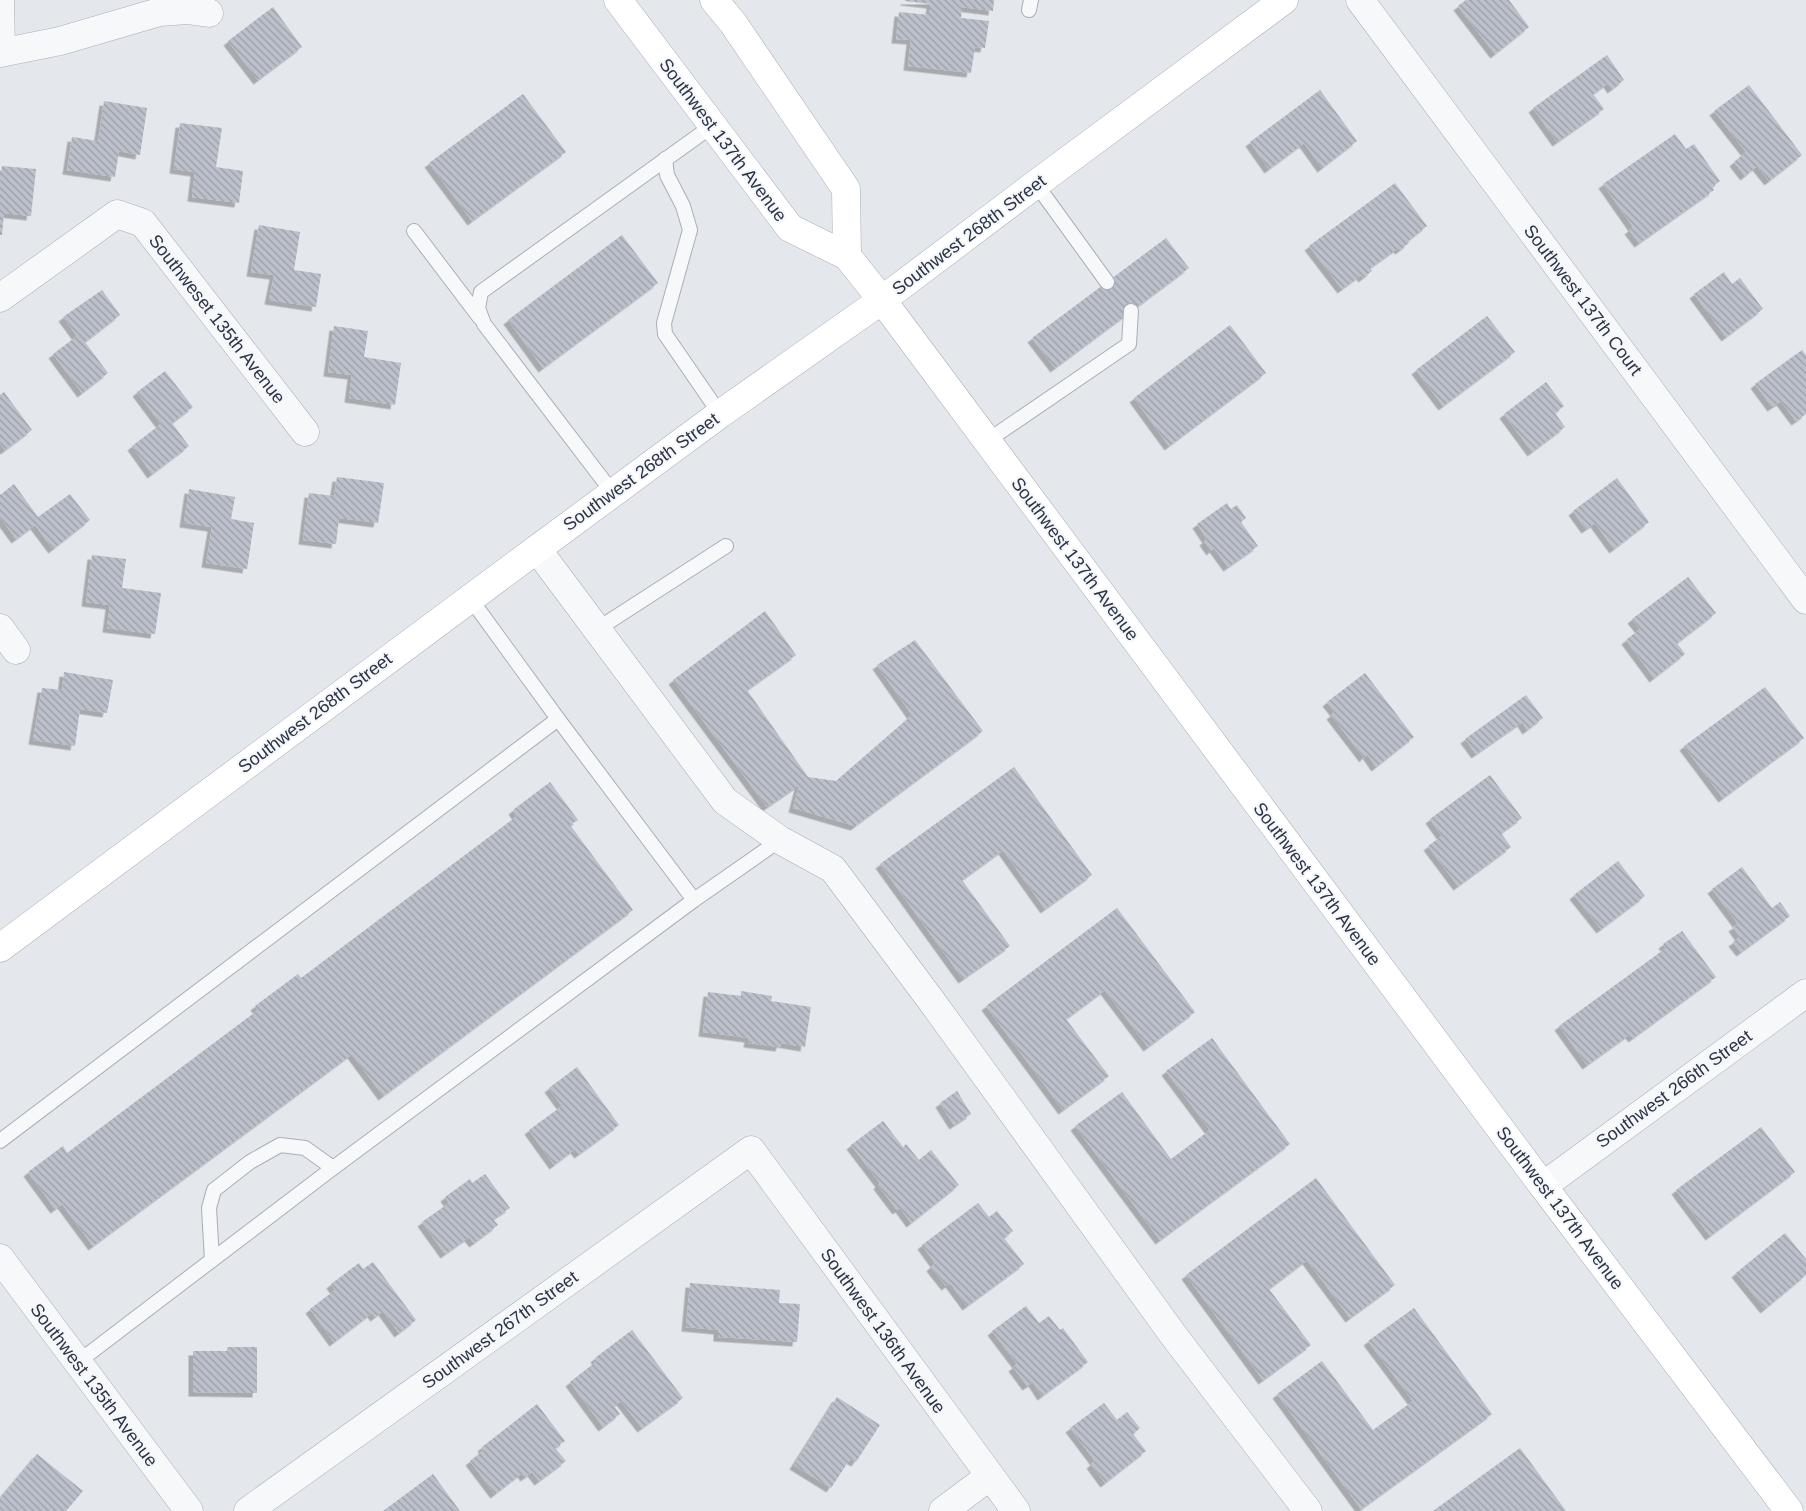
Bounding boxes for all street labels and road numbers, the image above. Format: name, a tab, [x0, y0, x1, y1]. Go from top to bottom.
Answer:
street label: Southwest 137th Avenue	[655, 55, 791, 225]
street label: Southwest 268th Street	[888, 171, 1050, 299]
street label: Southwest 137th Court	[1520, 221, 1646, 379]
street label: Southweset 135th Avenue	[145, 231, 289, 407]
street label: Southwest 268th Street	[559, 409, 723, 535]
street label: Southwest 137th Avenue	[1007, 474, 1143, 644]
street label: Southwest 268th Street	[234, 649, 396, 777]
street label: Southwest 137th Avenue	[1249, 799, 1385, 969]
street label: Southwest 266th Street	[1592, 1026, 1756, 1152]
street label: Southwest 137th Avenue	[1492, 1123, 1628, 1293]
street label: Southwest 136th Avenue	[816, 1245, 950, 1417]
street label: Southwest 267th Street	[418, 1267, 582, 1393]
street label: Southwest 135th Avenue	[26, 1300, 162, 1470]

